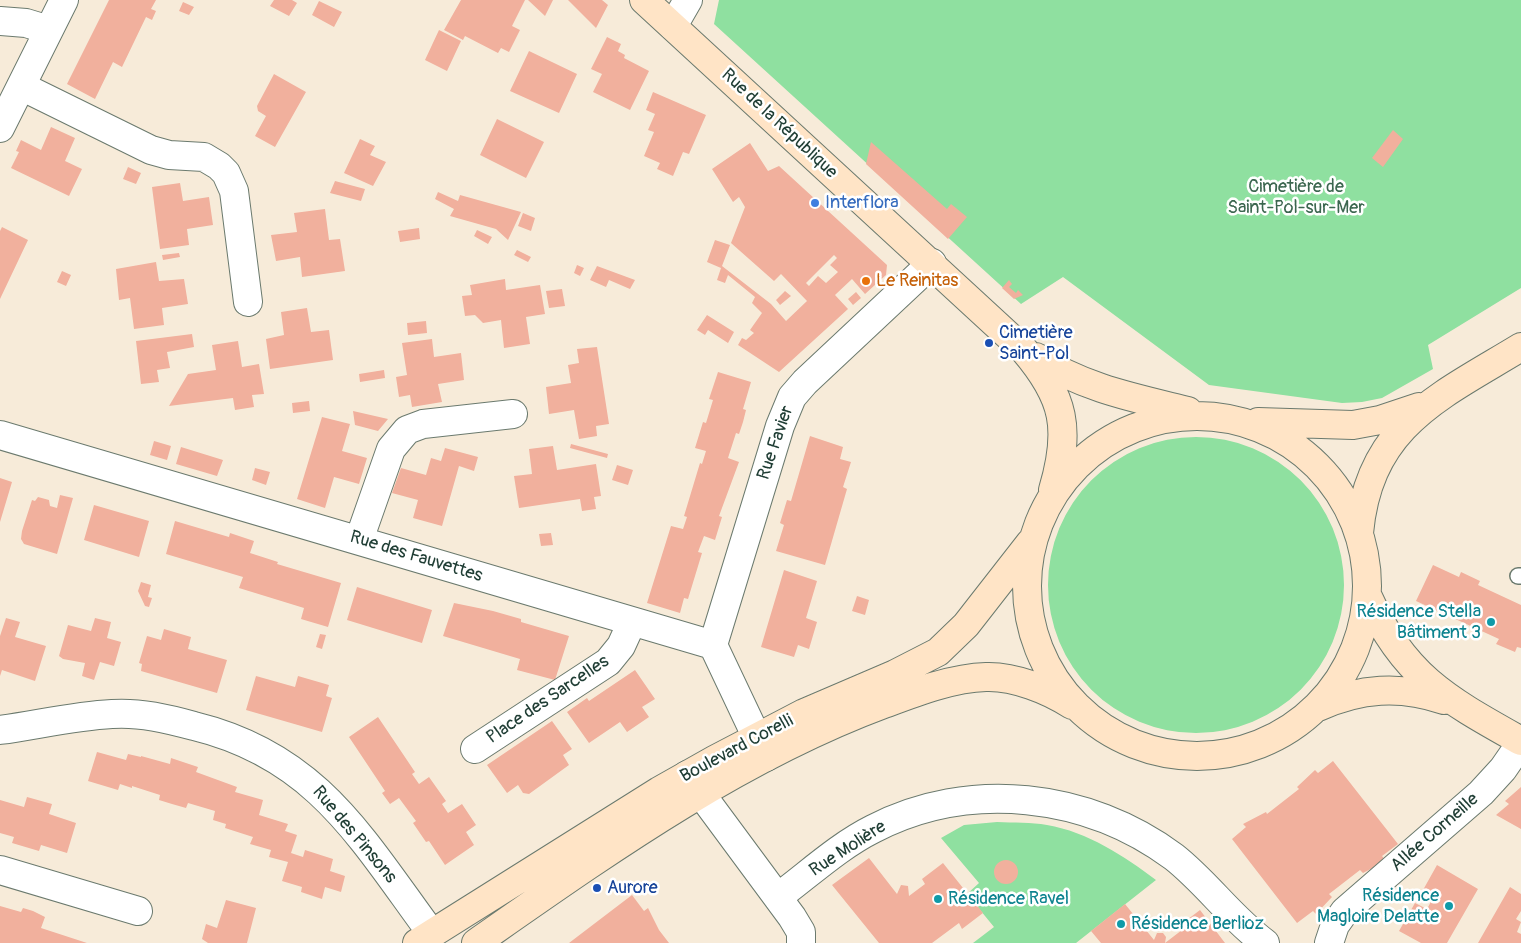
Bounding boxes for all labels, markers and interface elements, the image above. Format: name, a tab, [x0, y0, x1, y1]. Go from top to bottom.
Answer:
street label: Rue de la République	[716, 65, 842, 183]
park label: Cimetière de Saint-Pol-sur-Mer	[1227, 176, 1365, 218]
place label: Interflora	[825, 192, 899, 214]
marker: Interflora	[809, 197, 821, 209]
place label: Le Reinitas	[876, 270, 958, 292]
marker: Le Reinitas	[860, 275, 872, 287]
place label: Cimetière Saint-Pol	[999, 322, 1073, 364]
marker: Cimetière Saint-Pol	[983, 337, 995, 349]
street label: Rue Favier	[753, 403, 799, 483]
street label: Rue des Fauvettes	[347, 527, 485, 587]
place label: Résidence Stella Bâtiment 3	[1357, 601, 1481, 644]
marker: Résidence Stella Bâtiment 3	[1485, 616, 1497, 628]
street label: Place des Sarcelles	[483, 651, 613, 749]
street label: Boulevard Corelli	[677, 710, 797, 788]
street label: Rue des Pinsons	[307, 782, 401, 888]
street label: Allée Corneille	[1387, 789, 1483, 877]
street label: Rue Molière	[806, 816, 890, 882]
place label: Aurore	[607, 877, 658, 899]
marker: Aurore	[591, 882, 603, 894]
place label: Résidence Magloire Delatte	[1317, 885, 1439, 928]
place label: Résidence Ravel	[948, 888, 1069, 910]
marker: Résidence Ravel	[932, 893, 944, 905]
marker: Résidence Magloire Delatte	[1443, 900, 1455, 912]
place label: Résidence Berlioz	[1131, 913, 1264, 935]
marker: Résidence Berlioz	[1115, 918, 1127, 930]

